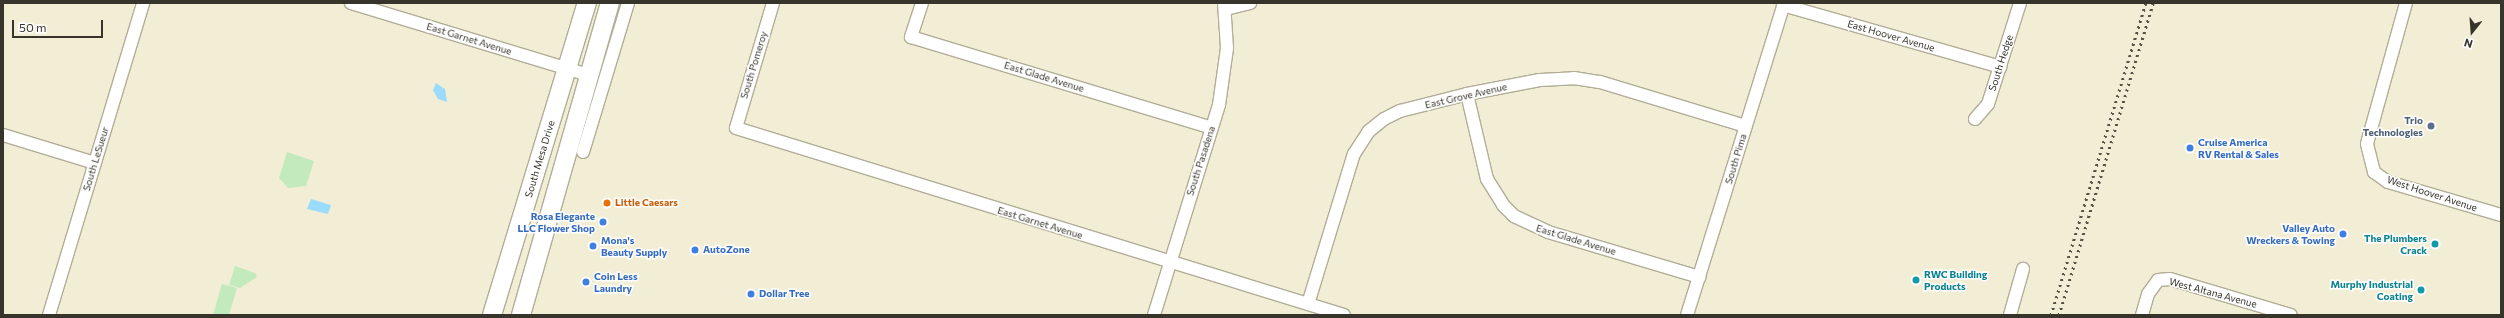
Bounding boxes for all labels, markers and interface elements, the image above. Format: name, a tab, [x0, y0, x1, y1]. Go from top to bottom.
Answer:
scale bar	[14, 12, 105, 38]
north arrow	[2452, 12, 2492, 52]
street label: East Hoover Avenue	[1846, 18, 1936, 54]
text: 50 m	[19, 20, 47, 34]
street label: East Garnet Avenue	[425, 20, 513, 58]
street label: South Pomeroy	[738, 30, 770, 100]
street label: South Hedge	[1986, 33, 2016, 93]
text: N	[2463, 37, 2474, 51]
street label: East Glade Avenue	[1003, 59, 1085, 95]
street label: East Grove Avenue	[1424, 81, 1508, 111]
place label: Trio Technologies	[2363, 114, 2423, 138]
street label: South Mesa Drive	[523, 119, 557, 199]
marker: Trio Technologies	[2426, 121, 2436, 131]
street label: South LeSueur	[81, 125, 111, 193]
street label: South Pasadena	[1184, 125, 1218, 197]
street label: South Pima	[1723, 132, 1749, 186]
place label: Cruise America RV Rental & Sales	[2198, 136, 2279, 160]
marker: Cruise America RV Rental & Sales	[2185, 143, 2195, 153]
street label: West Hoover Avenue	[2385, 174, 2479, 214]
place label: Little Caesars	[615, 197, 678, 209]
marker: Little Caesars	[602, 198, 612, 208]
street label: East Garnet Avenue	[996, 204, 1084, 242]
place label: Rosa Elegante LLC Flower Shop	[517, 210, 595, 234]
marker: Rosa Elegante LLC Flower Shop	[598, 217, 608, 227]
street label: East Glade Avenue	[1535, 222, 1617, 258]
place label: Valley Auto Wreckers & Towing	[2246, 222, 2335, 246]
marker: Valley Auto Wreckers & Towing	[2338, 229, 2348, 239]
place label: The Plumbers Crack	[2364, 232, 2427, 256]
place label: Mona's Beauty Supply	[601, 234, 667, 258]
marker: The Plumbers Crack	[2430, 239, 2440, 249]
marker: Mona's Beauty Supply	[588, 241, 598, 251]
place label: AutoZone	[703, 244, 750, 256]
marker: AutoZone	[690, 245, 700, 255]
place label: RWC Building Products	[1924, 268, 1987, 292]
place label: Coin Less Laundry	[594, 270, 638, 294]
marker: RWC Building Products	[1911, 275, 1921, 285]
street label: West Altana Avenue	[2168, 276, 2258, 310]
marker: Coin Less Laundry	[581, 277, 591, 287]
place label: Murphy Industrial Coating	[2330, 278, 2413, 302]
marker: Murphy Industrial Coating	[2416, 285, 2426, 295]
place label: Dollar Tree	[759, 288, 809, 300]
marker: Dollar Tree	[746, 289, 756, 299]

